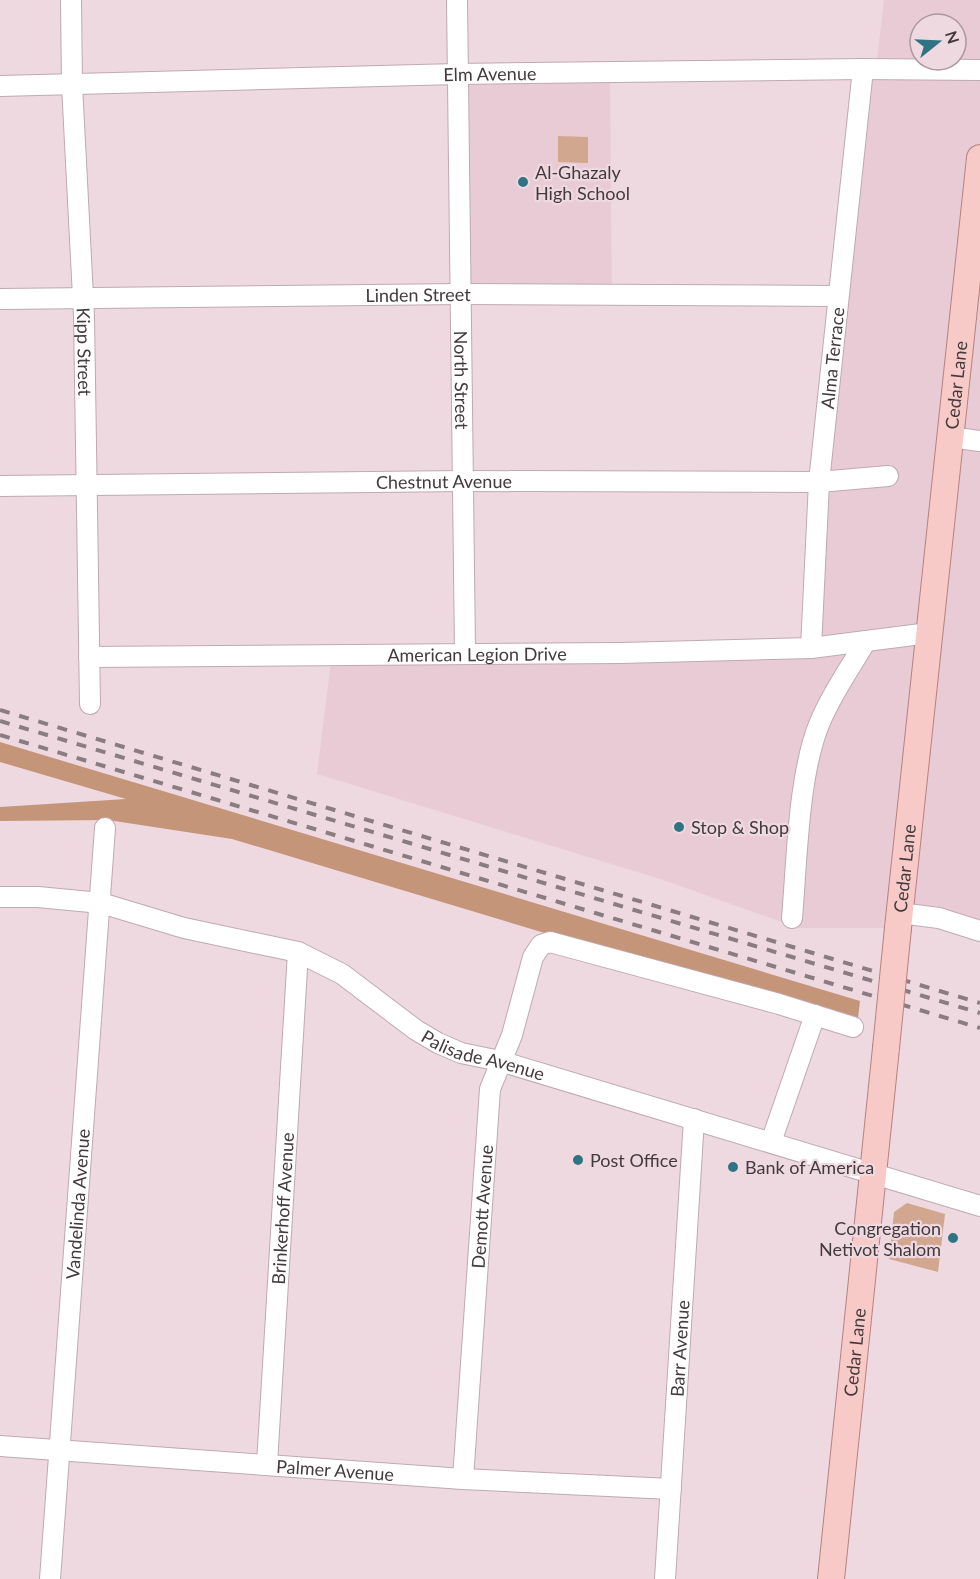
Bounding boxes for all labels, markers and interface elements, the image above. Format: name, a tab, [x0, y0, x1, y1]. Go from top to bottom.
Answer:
north arrow	[908, 12, 968, 72]
text: N	[942, 28, 964, 46]
street label: Elm Avenue	[443, 62, 536, 85]
place label: Al-Ghazaly High School	[535, 161, 630, 204]
marker: Al-Ghazaly High School	[516, 175, 530, 189]
street label: Linden Street	[365, 283, 471, 306]
street label: Alma Terrace	[816, 306, 849, 410]
street label: Kipp Street	[73, 307, 96, 397]
street label: North Street	[450, 330, 473, 430]
street label: Cedar Lane	[940, 340, 971, 430]
street label: Chestnut Avenue	[376, 470, 512, 493]
street label: American Legion Drive	[387, 642, 567, 666]
place label: Stop & Shop	[691, 816, 789, 838]
marker: Stop & Shop	[672, 820, 686, 834]
street label: Cedar Lane	[889, 823, 920, 914]
street label: Palisade Avenue	[418, 1025, 547, 1085]
street label: Vandelinda Avenue	[61, 1128, 94, 1280]
street label: Brinkerhoff Avenue	[267, 1132, 298, 1285]
street label: Demott Avenue	[467, 1144, 497, 1269]
place label: Post Office	[590, 1149, 678, 1171]
marker: Post Office	[571, 1153, 585, 1167]
place label: Bank of America	[745, 1156, 874, 1178]
marker: Bank of America	[726, 1160, 740, 1174]
place label: Congregation Netivot Shalom	[819, 1217, 941, 1260]
marker: Congregation Netivot Shalom	[946, 1231, 960, 1245]
street label: Barr Avenue	[666, 1299, 694, 1397]
street label: Cedar Lane	[839, 1307, 870, 1398]
street label: Palmer Avenue	[276, 1455, 395, 1485]

